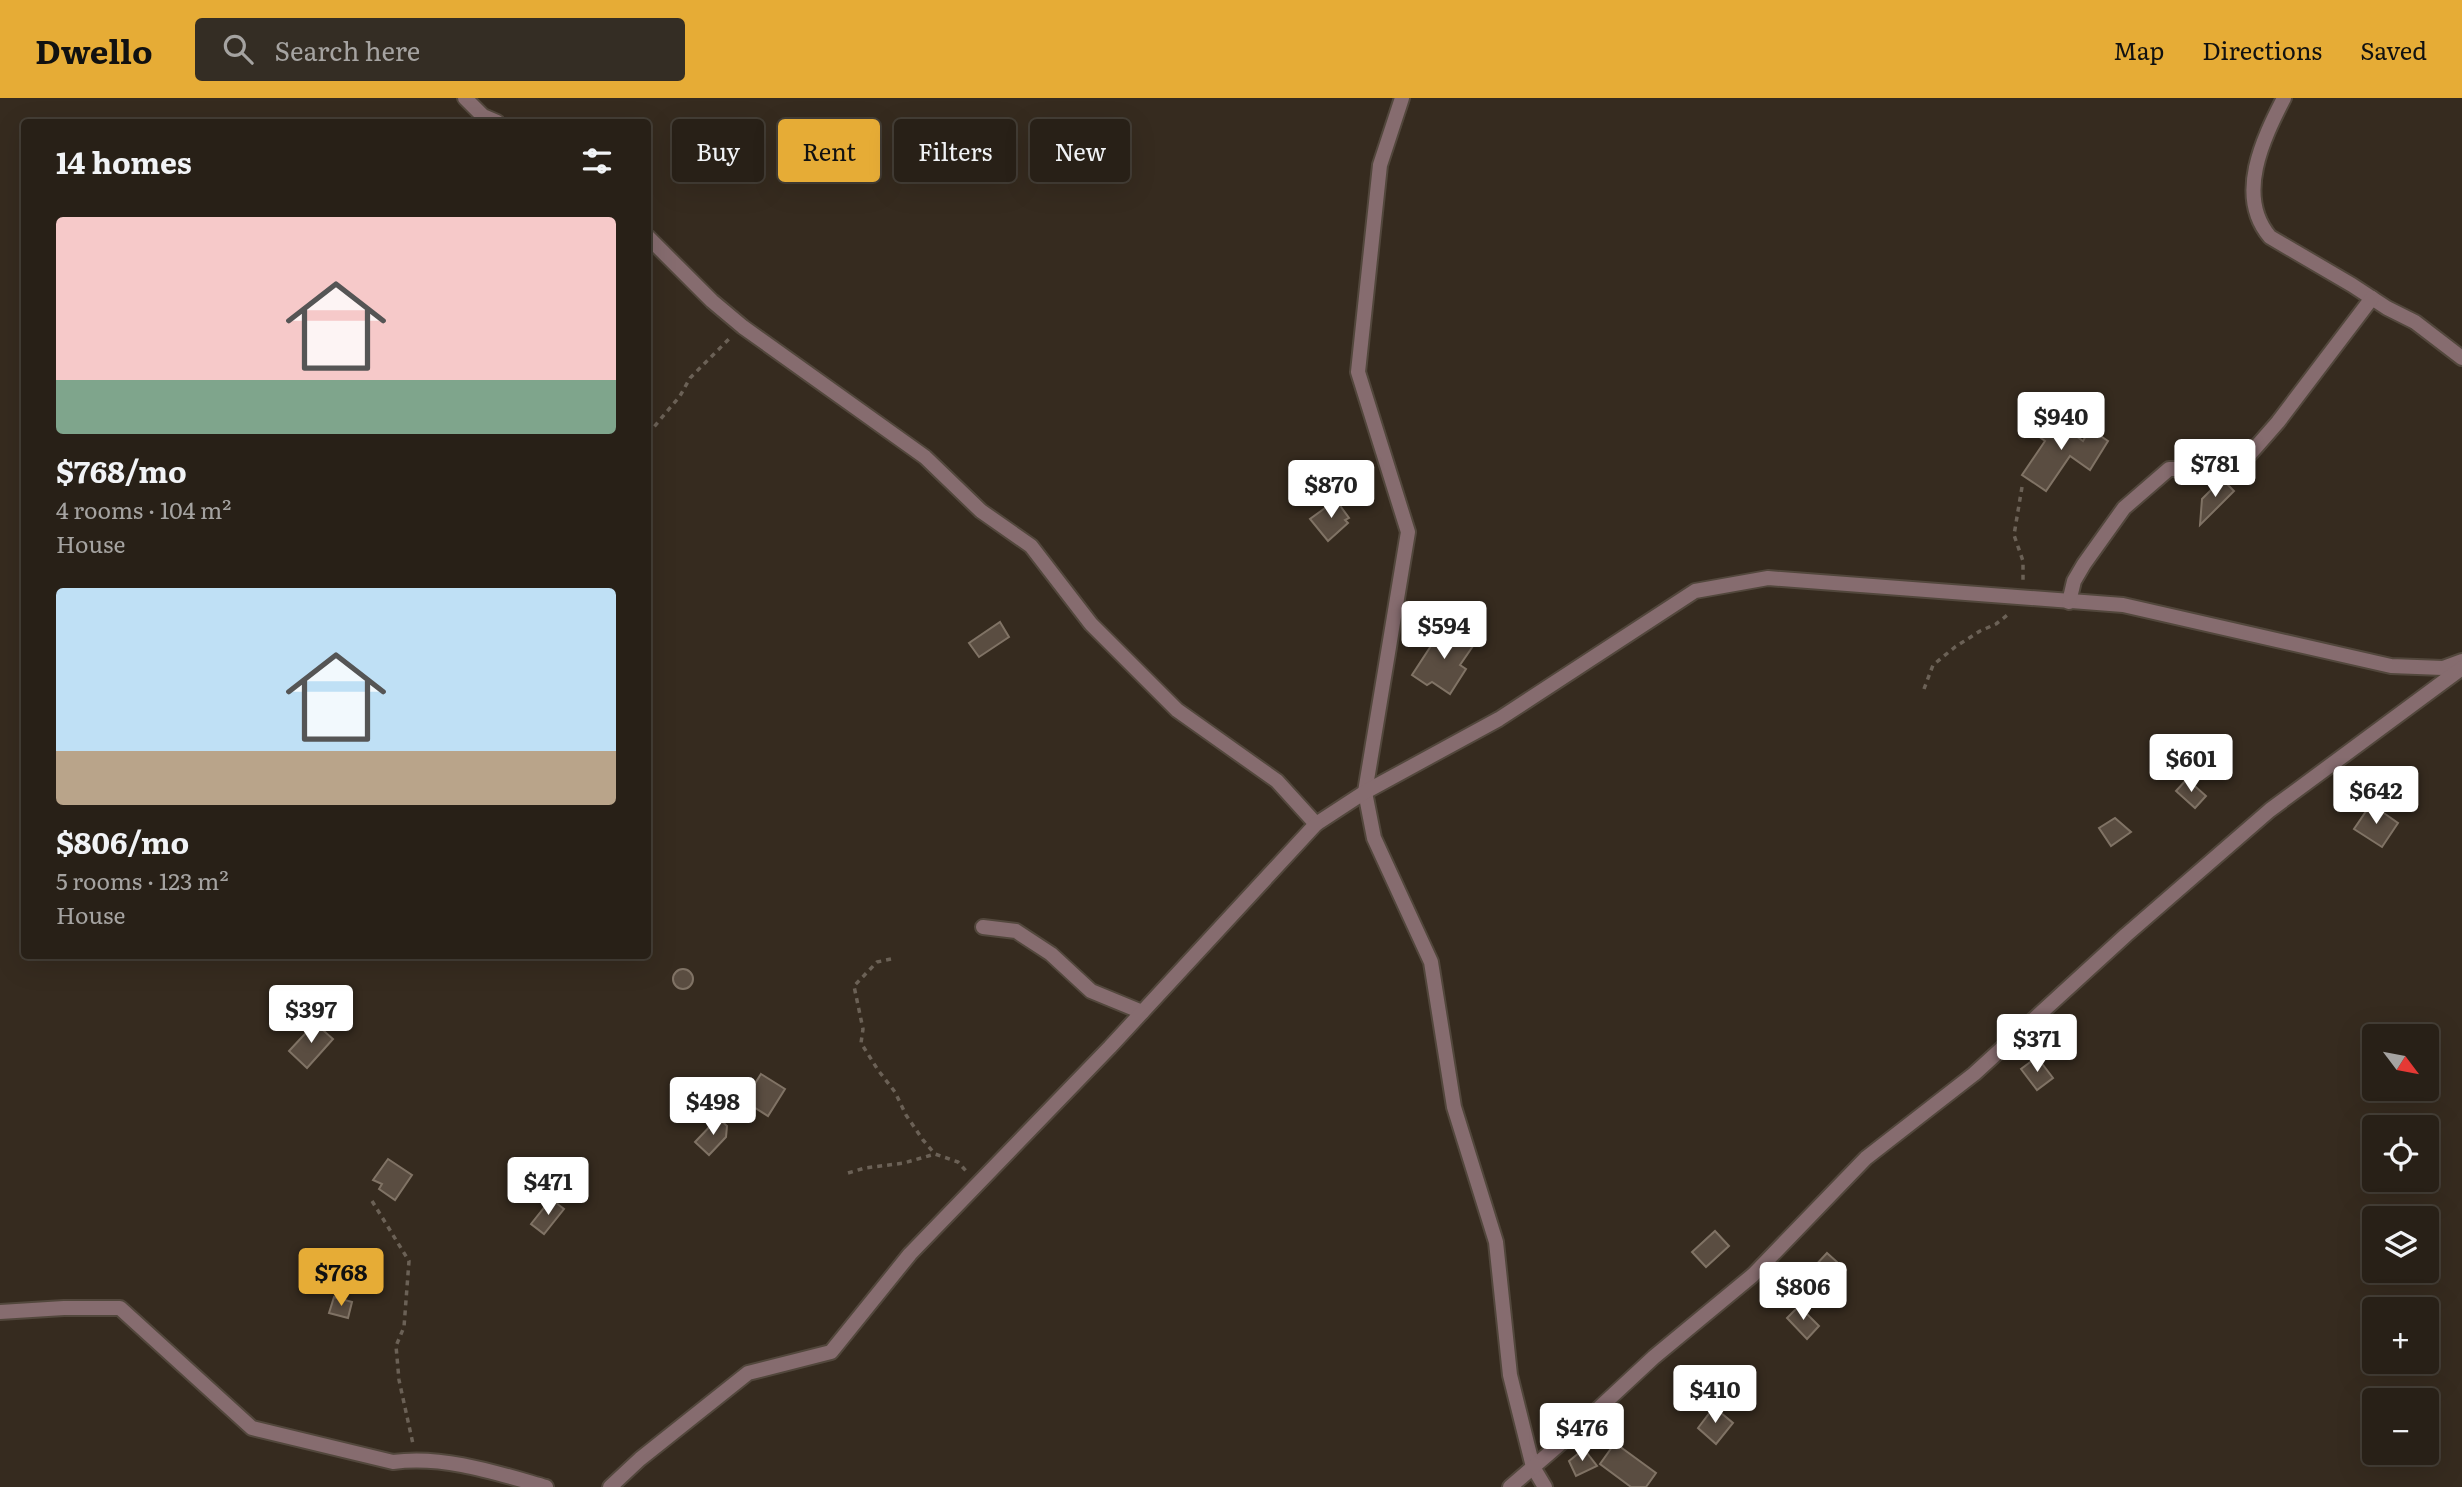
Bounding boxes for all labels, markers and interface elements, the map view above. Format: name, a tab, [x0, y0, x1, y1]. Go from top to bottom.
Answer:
search box	[195, 18, 685, 81]
text: Dwello	[35, 25, 153, 74]
icon: search	[219, 30, 257, 68]
text: Search here	[275, 30, 420, 69]
text: Map	[2113, 32, 2164, 67]
text: Directions	[2202, 32, 2322, 67]
text: Saved	[2360, 32, 2427, 67]
chip: Buy	[672, 119, 764, 182]
chip: Rent	[778, 119, 880, 182]
chip: Filters	[894, 119, 1016, 182]
chip: New	[1030, 119, 1130, 182]
text: 14 homes	[56, 139, 192, 183]
icon: filters	[578, 142, 616, 180]
icon: home	[273, 263, 399, 389]
pin: $940	[2020, 392, 2102, 452]
text: $940	[2034, 398, 2088, 432]
pin: $781	[2174, 440, 2256, 499]
text: $781	[2190, 445, 2240, 479]
text: $768/mo	[56, 448, 187, 492]
pin: $870	[1290, 460, 1372, 520]
text: $870	[1304, 466, 1358, 500]
text: 4 rooms · 104 m²	[56, 492, 231, 526]
text: House	[56, 526, 125, 560]
pin: $594	[1403, 602, 1485, 661]
text: $594	[1418, 607, 1470, 641]
icon: home	[273, 634, 399, 760]
pin: $601	[2150, 734, 2232, 794]
text: $601	[2166, 740, 2216, 774]
pin: $642	[2335, 766, 2417, 826]
text: $642	[2349, 772, 2403, 806]
text: $806/mo	[56, 819, 189, 863]
text: 5 rooms · 123 m²	[56, 863, 229, 897]
text: House	[56, 897, 125, 931]
pin: $397	[270, 986, 352, 1045]
text: $397	[285, 991, 337, 1025]
pin: $371	[1996, 1014, 2078, 1074]
text: $371	[2013, 1020, 2061, 1054]
north arrow	[2362, 1024, 2440, 1101]
map controls	[2362, 1024, 2439, 1465]
pin: $498	[672, 1077, 754, 1137]
text: $498	[686, 1083, 740, 1117]
button: locate	[2362, 1115, 2439, 1192]
pin: $471	[507, 1158, 589, 1217]
text: $471	[524, 1163, 572, 1197]
button: layers	[2362, 1206, 2439, 1283]
pin: $768	[300, 1248, 382, 1308]
text: $768	[315, 1254, 367, 1288]
pin: $806	[1762, 1262, 1844, 1322]
text: $806	[1776, 1268, 1830, 1302]
button: +	[2362, 1297, 2439, 1374]
pin: $410	[1674, 1366, 1756, 1425]
text: $410	[1689, 1371, 1741, 1405]
button: −	[2362, 1388, 2439, 1465]
pin: $476	[1541, 1404, 1623, 1463]
text: $476	[1556, 1409, 1608, 1443]

